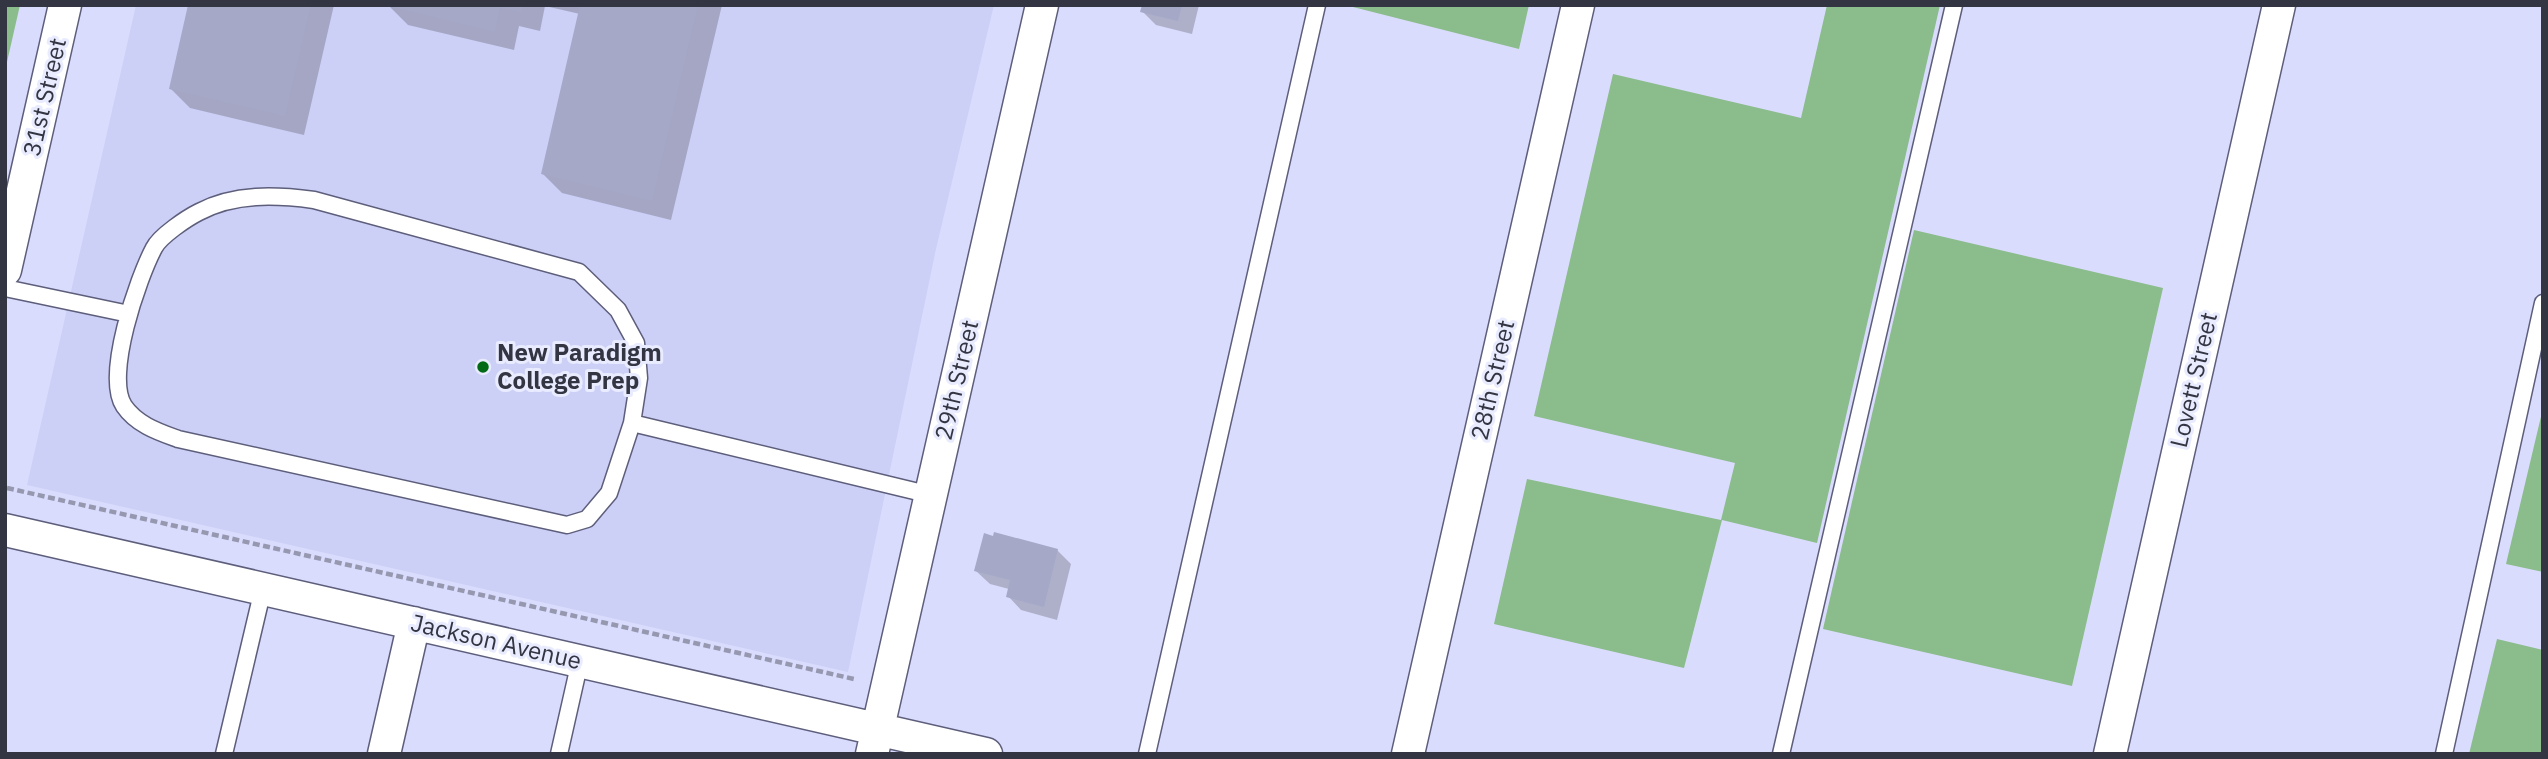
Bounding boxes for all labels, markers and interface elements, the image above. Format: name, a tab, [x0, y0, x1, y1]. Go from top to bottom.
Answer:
street label: 31st Street	[15, 35, 73, 159]
street label: Lovett Street	[2162, 309, 2224, 451]
street label: 29th Street	[927, 317, 985, 443]
street label: 28th Street	[1463, 317, 1521, 443]
place label: New Paradigm College Prep	[497, 336, 662, 396]
marker: New Paradigm College Prep	[475, 359, 491, 375]
street label: Jackson Avenue	[408, 606, 585, 676]

